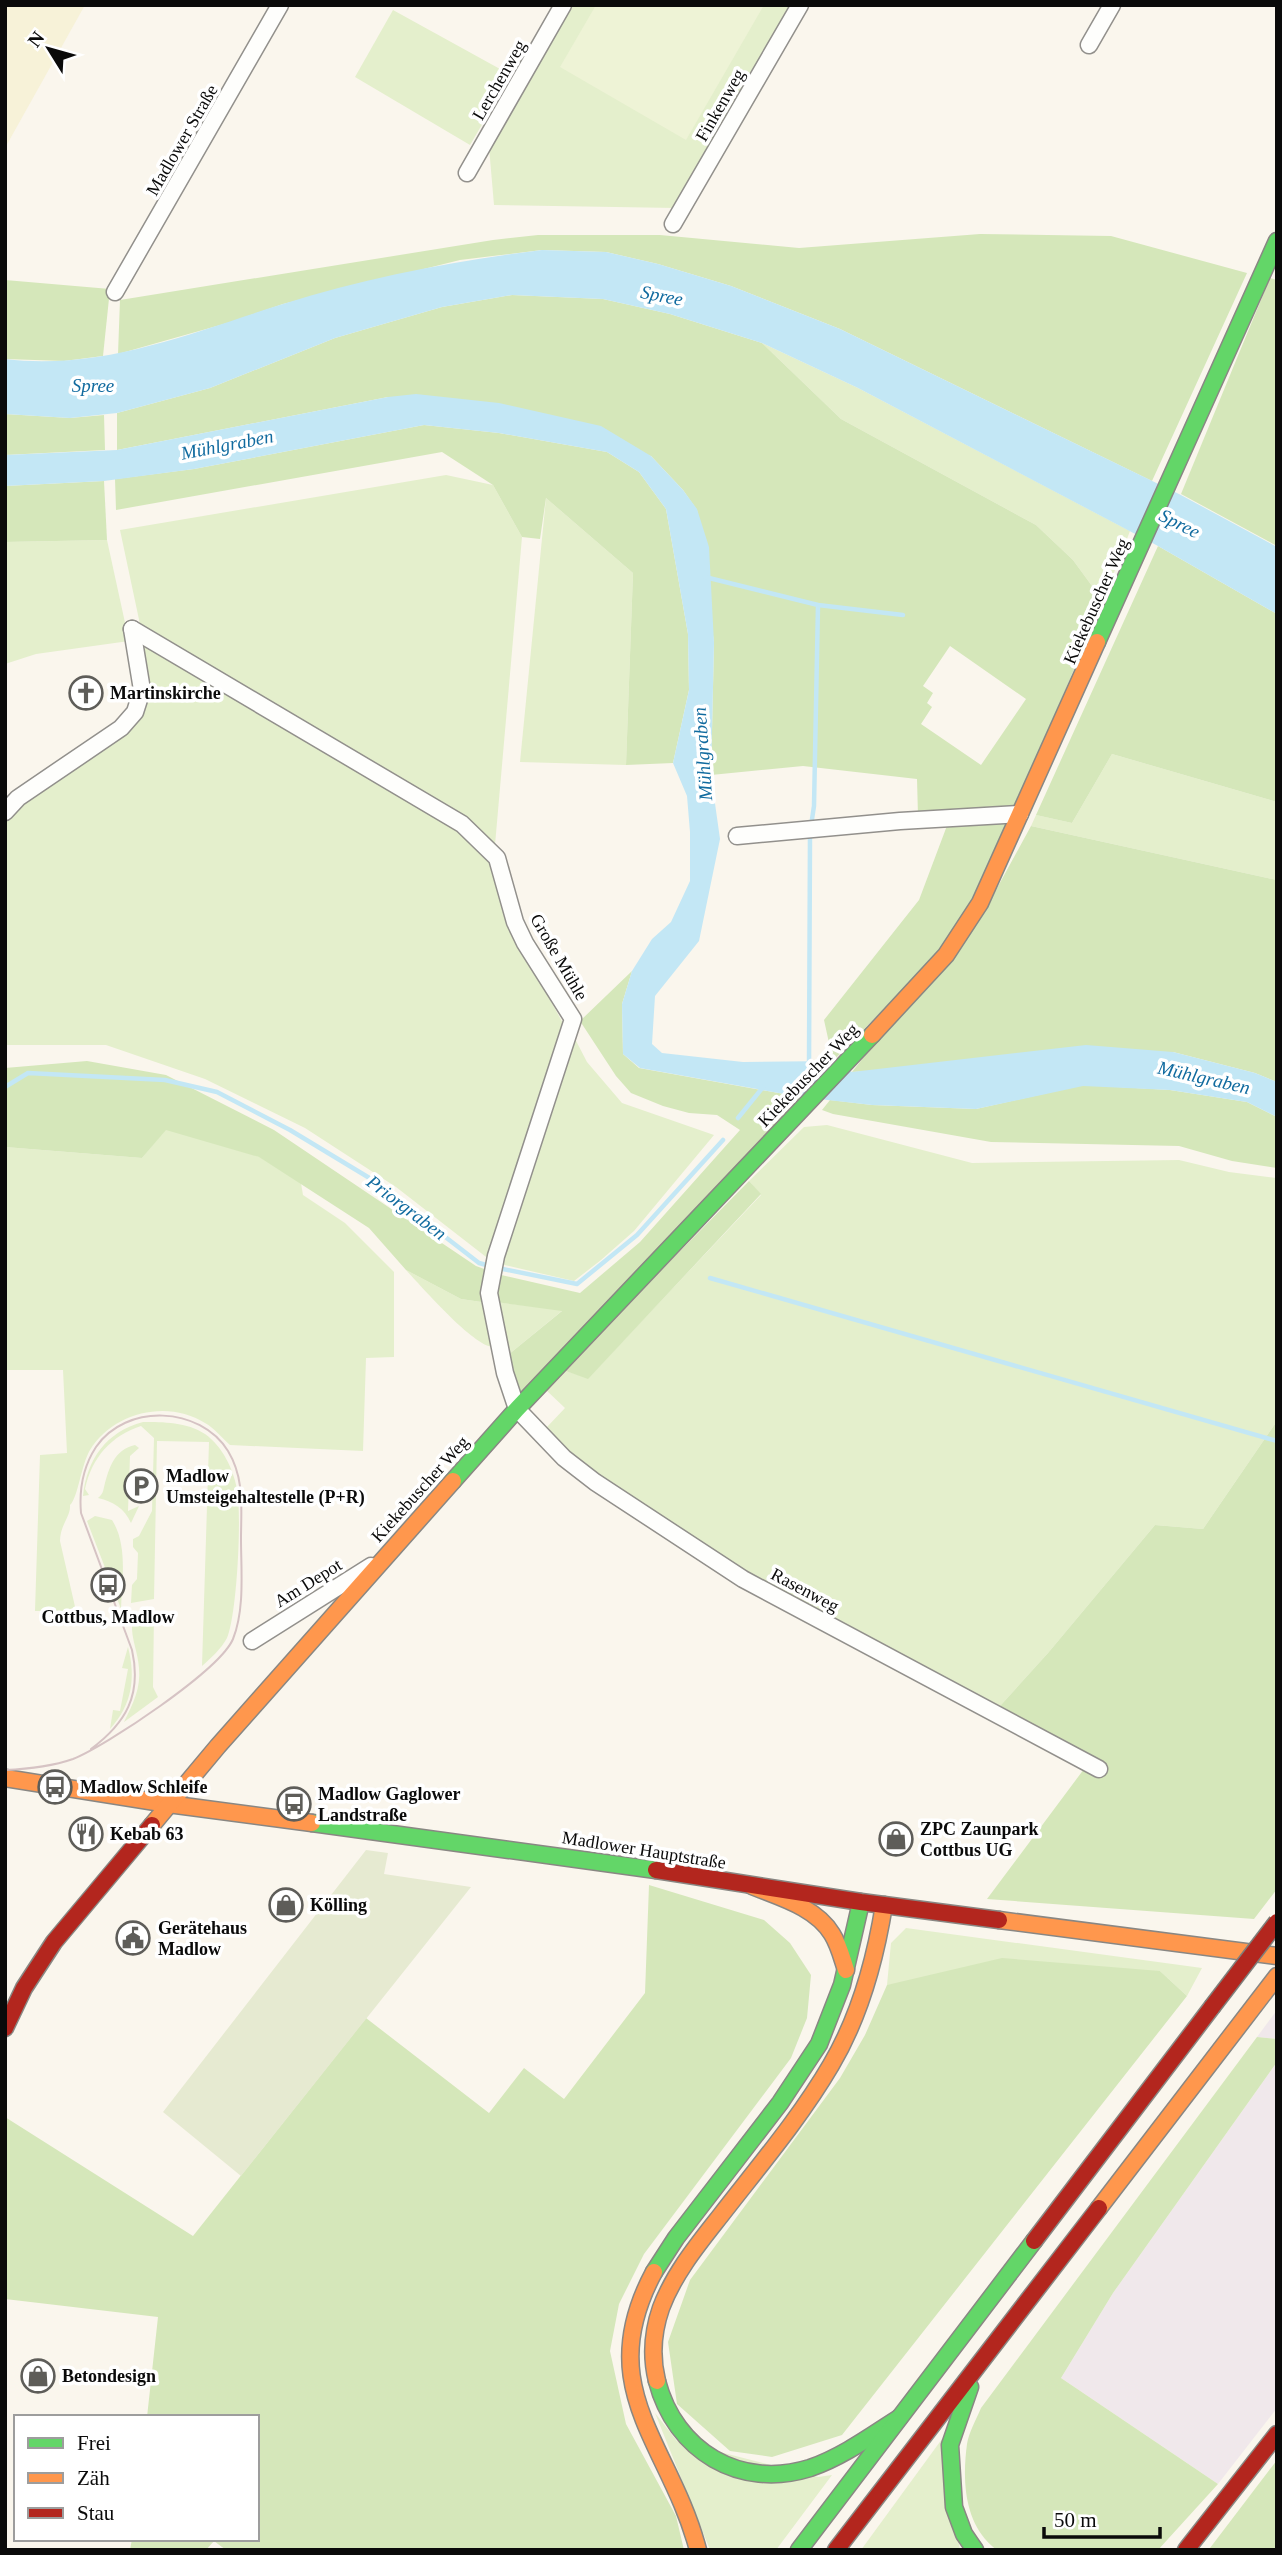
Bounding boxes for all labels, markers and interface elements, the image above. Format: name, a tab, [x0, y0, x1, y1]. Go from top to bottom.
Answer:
north arrow	[14, 14, 84, 84]
text: N	[23, 27, 49, 51]
street label: Lerchenweg	[468, 36, 530, 124]
street label: Finkenweg	[691, 65, 749, 145]
street label: Madlower Straße	[142, 81, 222, 199]
water label: Spree	[639, 281, 685, 310]
water label: Spree	[72, 375, 114, 396]
water label: Mühlgraben	[178, 425, 275, 464]
water label: Spree	[1156, 504, 1204, 542]
street label: Kiekebuscher Weg	[1059, 535, 1133, 667]
church icon: Martinskirche	[67, 674, 105, 712]
place label: Martinskirche	[110, 683, 221, 703]
water label: Mühlgraben	[689, 706, 716, 803]
street label: Große Mühle	[526, 910, 592, 1004]
street label: Kiekebuscher Weg	[754, 1019, 862, 1131]
water label: Mühlgraben	[1155, 1056, 1252, 1098]
water label: Priorgraben	[362, 1170, 451, 1244]
street label: Kiekebuscher Weg	[367, 1432, 473, 1546]
place label: Madlow Umsteigehaltestelle (P+R)	[166, 1466, 365, 1508]
parking icon: Madlow Umsteigehaltestelle (P+R)	[122, 1467, 160, 1505]
street label: Am Depot	[271, 1555, 345, 1611]
street label: Rasenweg	[768, 1564, 842, 1616]
bus stop icon: Cottbus, Madlow	[89, 1566, 127, 1604]
place label: Cottbus, Madlow	[41, 1607, 175, 1627]
bus stop icon: Madlow Schleife	[36, 1768, 74, 1806]
place label: Madlow Schleife	[80, 1777, 208, 1797]
place label: Madlow Gaglower Landstraße	[318, 1784, 460, 1825]
bus stop icon: Madlow Gaglower Landstraße	[275, 1785, 313, 1823]
restaurant icon: Kebab 63	[67, 1815, 105, 1853]
place label: ZPC Zaunpark Cottbus UG	[920, 1819, 1039, 1860]
shop icon: ZPC Zaunpark Cottbus UG	[877, 1820, 915, 1858]
place label: Kebab 63	[110, 1824, 184, 1844]
street label: Madlower Hauptstraße	[561, 1827, 727, 1873]
shop icon: Kölling	[267, 1886, 305, 1924]
place label: Kölling	[310, 1895, 367, 1915]
place label: Gerätehaus Madlow	[158, 1918, 247, 1959]
public building icon: Gerätehaus Madlow	[114, 1919, 152, 1957]
shop icon: Betondesign	[19, 2357, 57, 2395]
place label: Betondesign	[62, 2366, 156, 2386]
legend	[14, 2415, 259, 2541]
text: Frei	[77, 2431, 111, 2455]
text: Zäh	[77, 2466, 110, 2490]
scale bar	[1044, 2496, 1160, 2540]
text: Stau	[77, 2501, 115, 2525]
text: 50 m	[1054, 2508, 1097, 2532]

